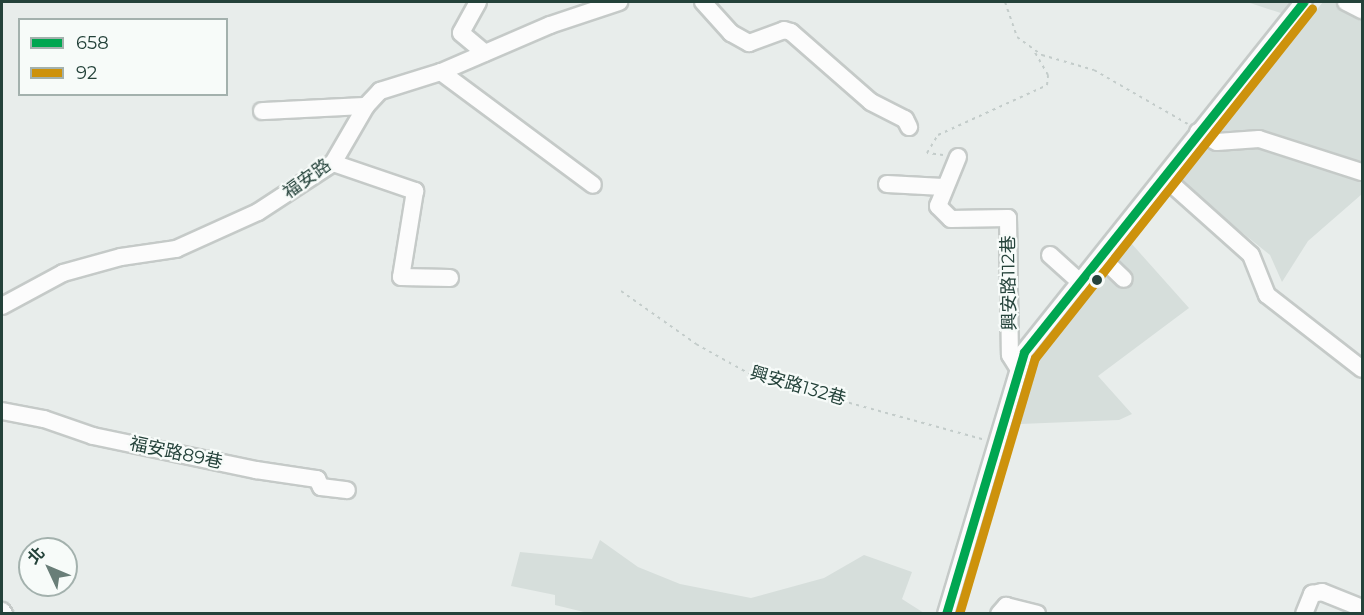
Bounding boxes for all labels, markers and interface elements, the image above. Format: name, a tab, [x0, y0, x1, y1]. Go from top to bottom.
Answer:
legend	[18, 18, 228, 96]
text: 658	[76, 32, 109, 54]
text: 92	[76, 62, 97, 84]
street label: 福安路	[279, 154, 335, 204]
street label: 興安路112巷	[997, 235, 1021, 331]
unlabelled marker	[1091, 274, 1103, 286]
street label: 興安路132巷	[748, 362, 848, 410]
street label: 福安路89巷	[128, 433, 224, 473]
north arrow	[18, 537, 78, 597]
text: 北	[24, 543, 49, 568]

